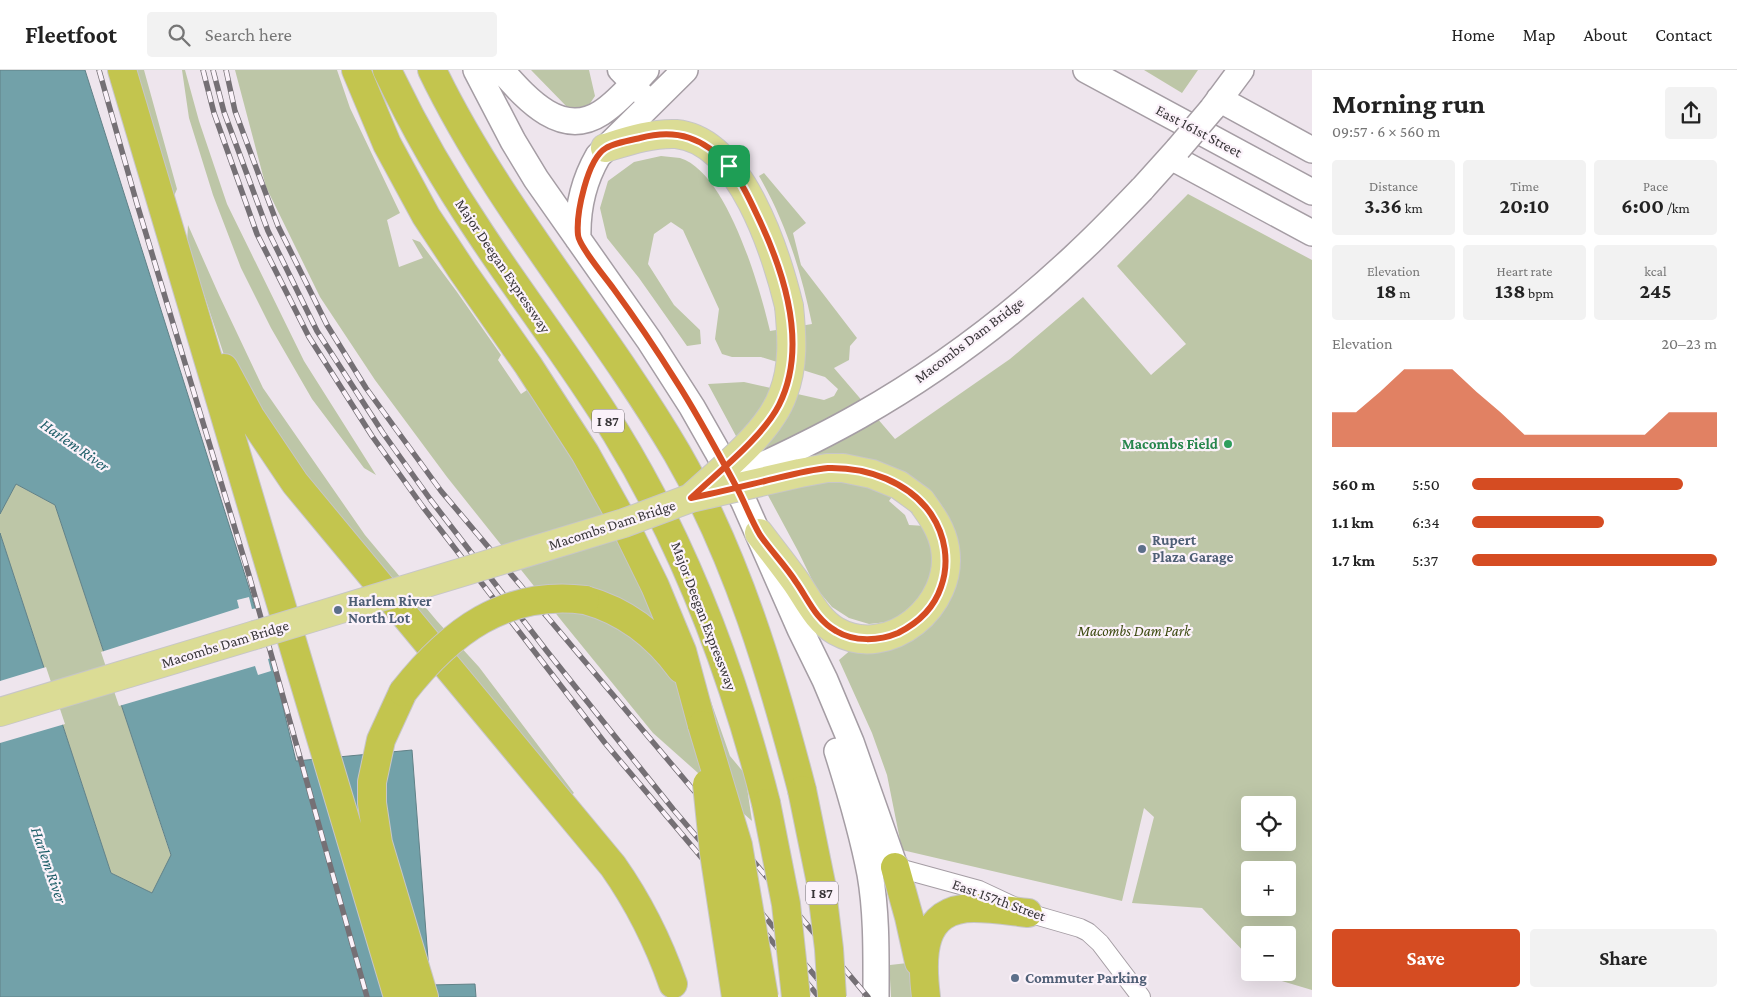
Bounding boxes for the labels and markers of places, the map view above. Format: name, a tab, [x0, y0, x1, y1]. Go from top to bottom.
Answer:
pin	[708, 145, 750, 187]
place label: Macombs Field	[1122, 436, 1219, 452]
marker: Macombs Field	[1222, 438, 1234, 450]
place label: Rupert Plaza Garage	[1152, 532, 1234, 565]
marker: Rupert Plaza Garage	[1136, 543, 1148, 555]
place label: Harlem River North Lot	[348, 593, 432, 626]
marker: Harlem River North Lot	[332, 604, 344, 616]
place label: Commuter Parking	[1025, 970, 1147, 986]
marker: Commuter Parking	[1009, 972, 1021, 984]

